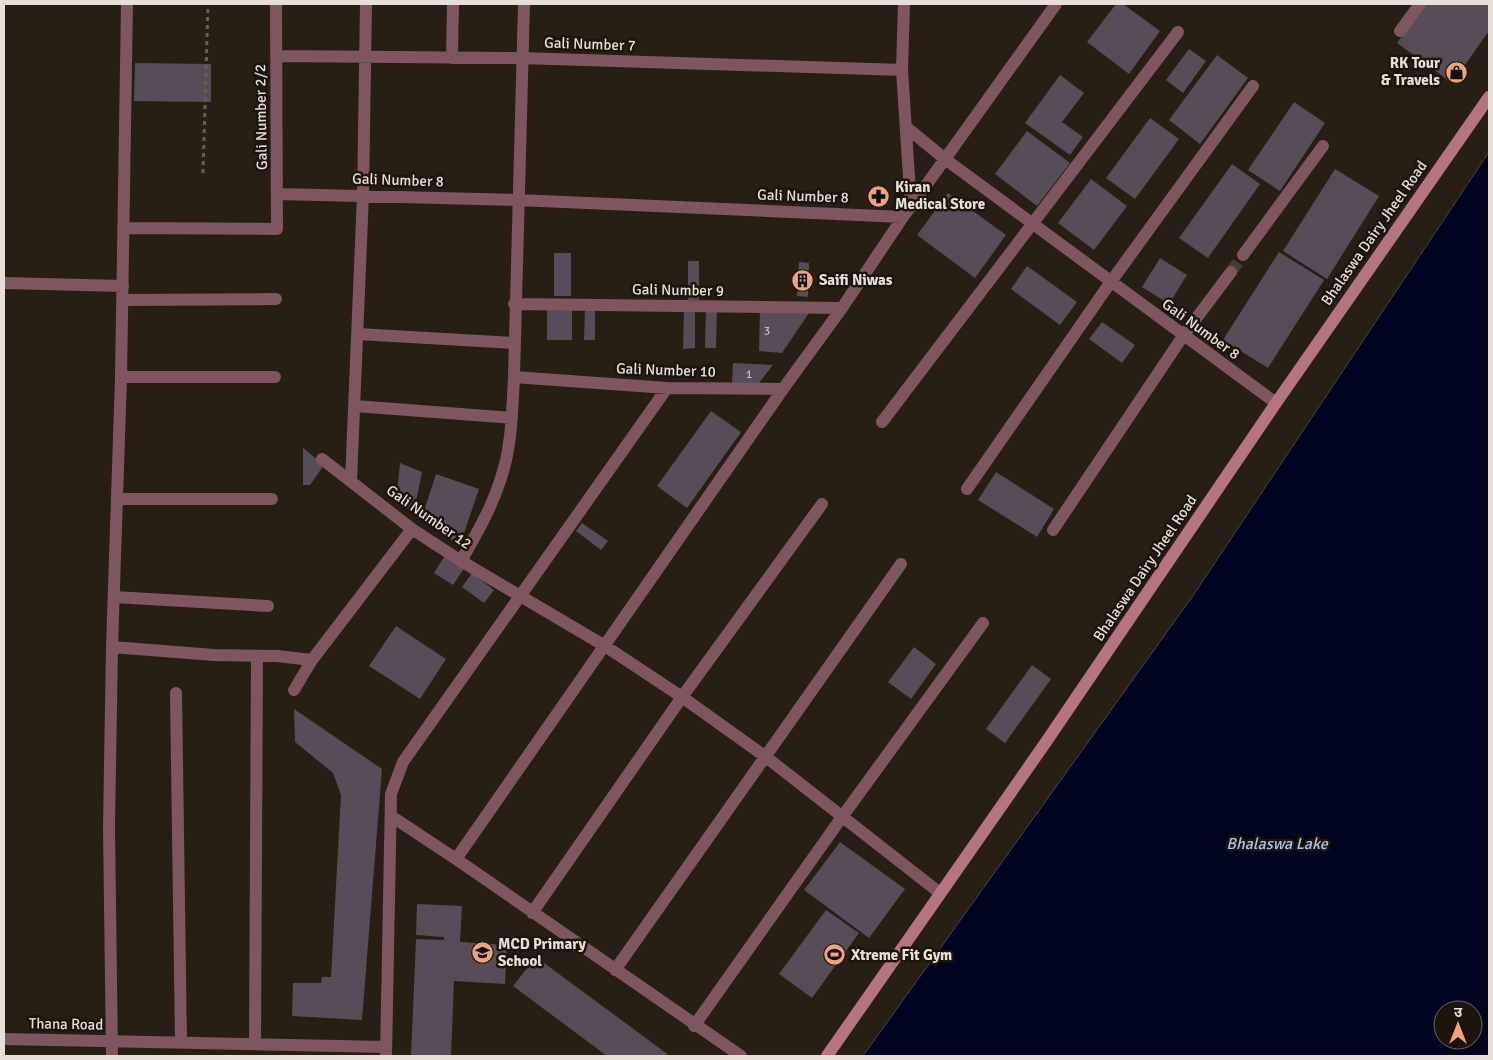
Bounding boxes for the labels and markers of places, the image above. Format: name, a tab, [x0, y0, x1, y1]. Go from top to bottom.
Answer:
place label: RK Tour & Travels	[1381, 54, 1440, 89]
shop icon: RK Tour & Travels	[1444, 60, 1468, 84]
place label: Kiran Medical Store	[895, 178, 985, 213]
pharmacy icon: Kiran Medical Store	[867, 184, 891, 208]
building icon: Saifi Niwas	[791, 268, 815, 292]
place label: Saifi Niwas	[819, 271, 893, 289]
place label: MCD Primary School	[498, 935, 587, 970]
school or university icon: MCD Primary School	[470, 941, 494, 965]
sports icon: Xtreme Fit Gym	[823, 943, 847, 967]
place label: Xtreme Fit Gym	[851, 946, 952, 964]

